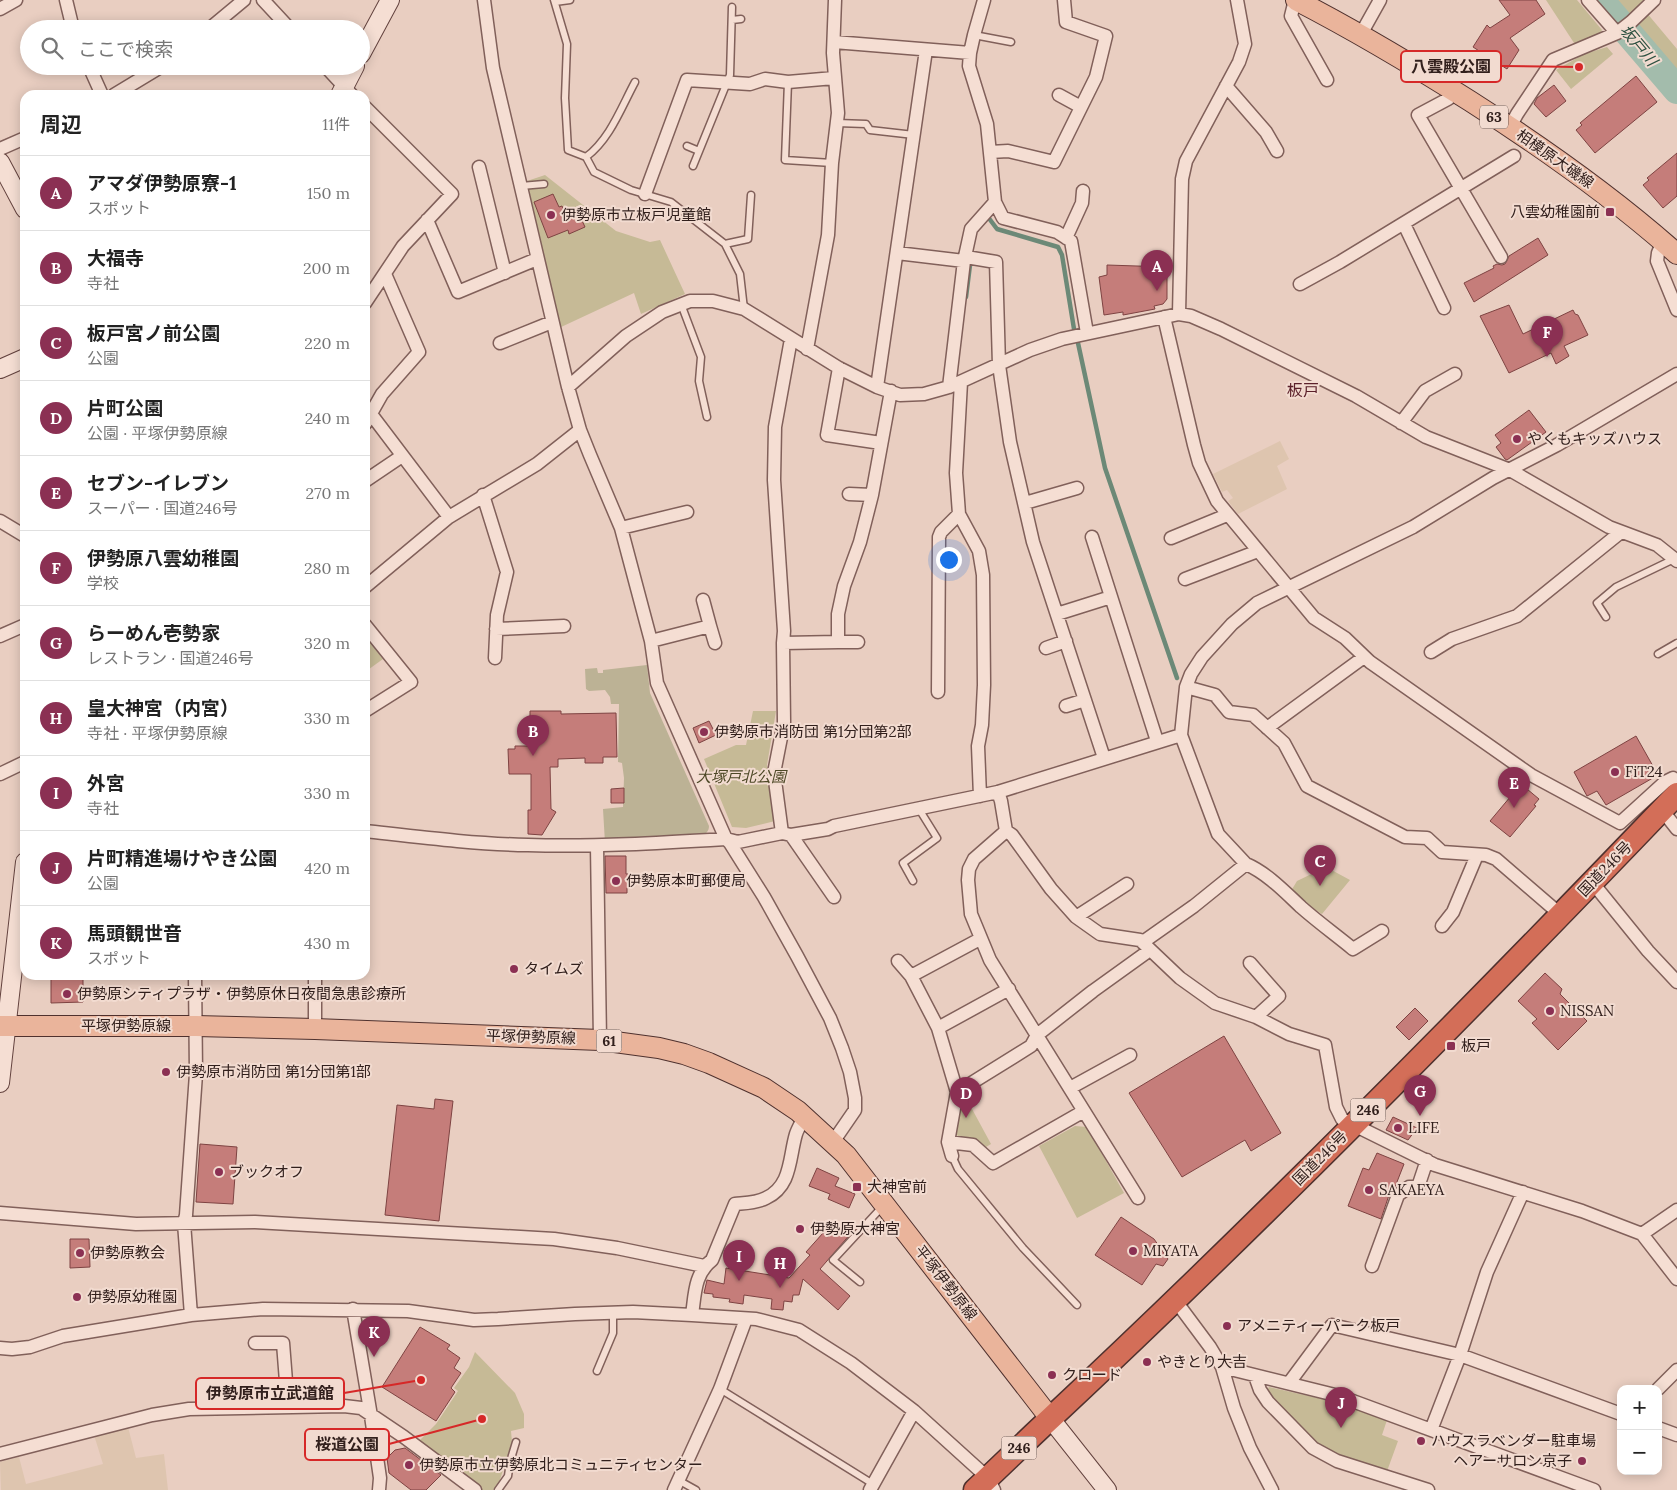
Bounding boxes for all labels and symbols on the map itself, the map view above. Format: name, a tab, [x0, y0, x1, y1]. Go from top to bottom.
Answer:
water label: 坂戸川	[1616, 20, 1663, 71]
callout: 八雲殿公園	[1401, 51, 1501, 82]
text: 八雲殿公園	[1411, 56, 1491, 76]
road number: 63	[1480, 105, 1508, 128]
street label: 相模原大磯線	[1513, 125, 1598, 192]
place label: 八雲幼稚園前	[1510, 202, 1600, 221]
place label: 伊勢原市立板戸児童館	[561, 205, 711, 224]
marker: 八雲幼稚園前	[1604, 206, 1616, 218]
marker: 伊勢原市立板戸児童館	[545, 209, 557, 221]
pin: A	[1141, 250, 1173, 291]
pin: F	[1531, 316, 1563, 357]
district label: 板戸	[1287, 380, 1319, 400]
place label: やくもキッズハウス	[1527, 429, 1662, 448]
marker: やくもキッズハウス	[1511, 433, 1523, 445]
your location	[936, 547, 962, 573]
pin: B	[517, 715, 549, 756]
place label: 伊勢原市消防団 第1分団第2部	[714, 722, 911, 741]
marker: 伊勢原市消防団 第1分団第2部	[698, 726, 710, 738]
place label: FiT24	[1625, 762, 1663, 781]
marker: FiT24	[1609, 766, 1621, 778]
park label: 大塚戸北公園	[696, 767, 788, 786]
pin: E	[1498, 767, 1530, 808]
street label: 国道246号	[1574, 837, 1636, 900]
pin: C	[1304, 845, 1336, 886]
place label: 伊勢原本町郵便局	[626, 871, 746, 890]
marker: 伊勢原本町郵便局	[610, 875, 622, 887]
place label: タイムズ	[524, 959, 584, 978]
marker: タイムズ	[508, 963, 520, 975]
place label: 伊勢原シティプラザ・伊勢原休日夜間急患診療所	[77, 984, 406, 1003]
marker: 伊勢原シティプラザ・伊勢原休日夜間急患診療所	[61, 988, 73, 1000]
place label: NISSAN	[1560, 1001, 1614, 1020]
marker: NISSAN	[1544, 1005, 1556, 1017]
street label: 平塚伊勢原線	[81, 1016, 171, 1035]
street label: 平塚伊勢原線	[486, 1025, 576, 1048]
road number: 61	[596, 1030, 622, 1052]
place label: 板戸	[1461, 1036, 1491, 1055]
marker: 板戸	[1445, 1040, 1457, 1052]
place label: 伊勢原市消防団 第1分団第1部	[176, 1062, 371, 1081]
marker: 伊勢原市消防団 第1分団第1部	[160, 1066, 172, 1078]
pin: G	[1404, 1075, 1436, 1116]
pin: D	[950, 1077, 982, 1118]
road number: 246	[1350, 1098, 1386, 1122]
place label: LIFE	[1408, 1118, 1439, 1137]
marker: LIFE	[1392, 1122, 1404, 1134]
street label: 国道246号	[1288, 1126, 1351, 1189]
place label: ブックオフ	[229, 1162, 304, 1181]
marker: ブックオフ	[213, 1166, 225, 1178]
place label: 大神宮前	[867, 1177, 927, 1196]
place label: SAKAEYA	[1379, 1180, 1445, 1199]
marker: 大神宮前	[851, 1181, 863, 1193]
marker: SAKAEYA	[1363, 1184, 1375, 1196]
place label: 伊勢原大神宮	[810, 1219, 900, 1238]
marker: 伊勢原大神宮	[794, 1223, 806, 1235]
pin: I	[723, 1240, 755, 1281]
street label: 平塚伊勢原線	[911, 1241, 982, 1324]
place label: MIYATA	[1143, 1241, 1199, 1260]
place label: 伊勢原教会	[90, 1243, 165, 1262]
marker: MIYATA	[1127, 1245, 1139, 1257]
marker: 伊勢原教会	[74, 1247, 86, 1259]
pin: H	[764, 1247, 796, 1288]
place label: 伊勢原幼稚園	[87, 1287, 177, 1306]
marker: 伊勢原幼稚園	[71, 1291, 83, 1303]
pin: K	[358, 1316, 390, 1357]
place label: アメニティーパーク板戸	[1237, 1316, 1400, 1335]
marker: アメニティーパーク板戸	[1221, 1320, 1233, 1332]
place label: やきとり大吉	[1157, 1352, 1247, 1371]
marker: やきとり大吉	[1141, 1356, 1153, 1368]
place label: クロード	[1062, 1365, 1122, 1384]
marker: クロード	[1046, 1369, 1058, 1381]
callout: 伊勢原市立武道館	[196, 1378, 344, 1409]
text: 伊勢原市立武道館	[205, 1383, 334, 1403]
pin: J	[1325, 1387, 1357, 1428]
callout: 桜道公園	[305, 1429, 389, 1460]
place label: ハウスラベンダー駐車場	[1431, 1431, 1596, 1450]
text: 桜道公園	[315, 1434, 379, 1454]
marker: ハウスラベンダー駐車場	[1415, 1435, 1427, 1447]
road number: 246	[1002, 1436, 1036, 1460]
place label: ヘアーサロン京子	[1453, 1451, 1572, 1470]
place label: 伊勢原市立伊勢原北コミュニティセンター	[419, 1455, 703, 1474]
marker: ヘアーサロン京子	[1576, 1455, 1588, 1467]
marker: 伊勢原市立伊勢原北コミュニティセンター	[403, 1459, 415, 1471]

